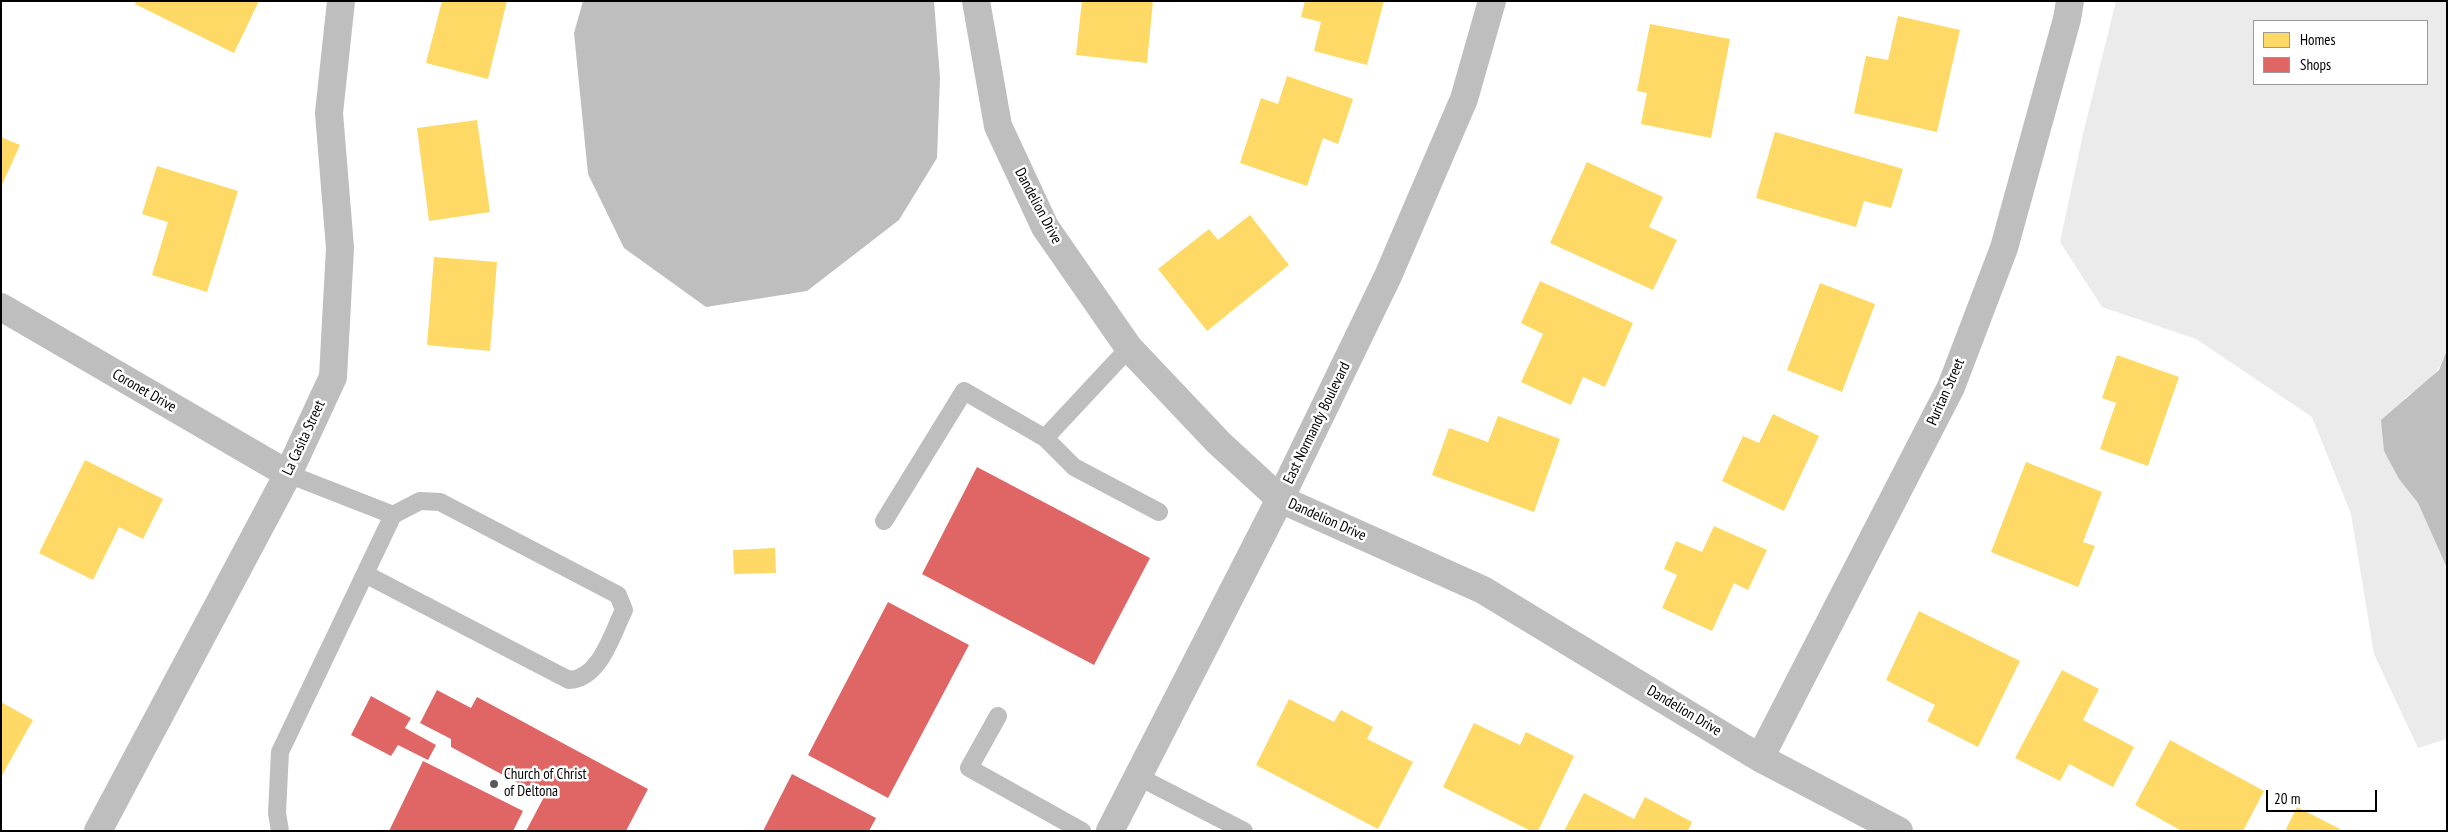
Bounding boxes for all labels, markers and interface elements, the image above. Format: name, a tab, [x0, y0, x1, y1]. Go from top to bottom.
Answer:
legend	[2253, 20, 2428, 85]
text: Homes	[2300, 30, 2336, 49]
text: Shops	[2300, 55, 2331, 74]
street label: Dandelion Drive	[1010, 165, 1066, 247]
street label: Puritan Street	[1923, 356, 1969, 428]
street label: East Normandy Boulevard	[1280, 359, 1354, 487]
street label: Coronet Drive	[109, 365, 179, 417]
street label: La Casita Street	[279, 398, 329, 478]
street label: Dandelion Drive	[1285, 495, 1369, 545]
street label: Dandelion Drive	[1644, 682, 1724, 740]
place label: Church of Christ of Deltona	[504, 766, 587, 801]
marker: Church of Christ of Deltona	[488, 778, 500, 790]
scale bar	[2268, 780, 2379, 812]
text: 20 m	[2274, 789, 2300, 808]

